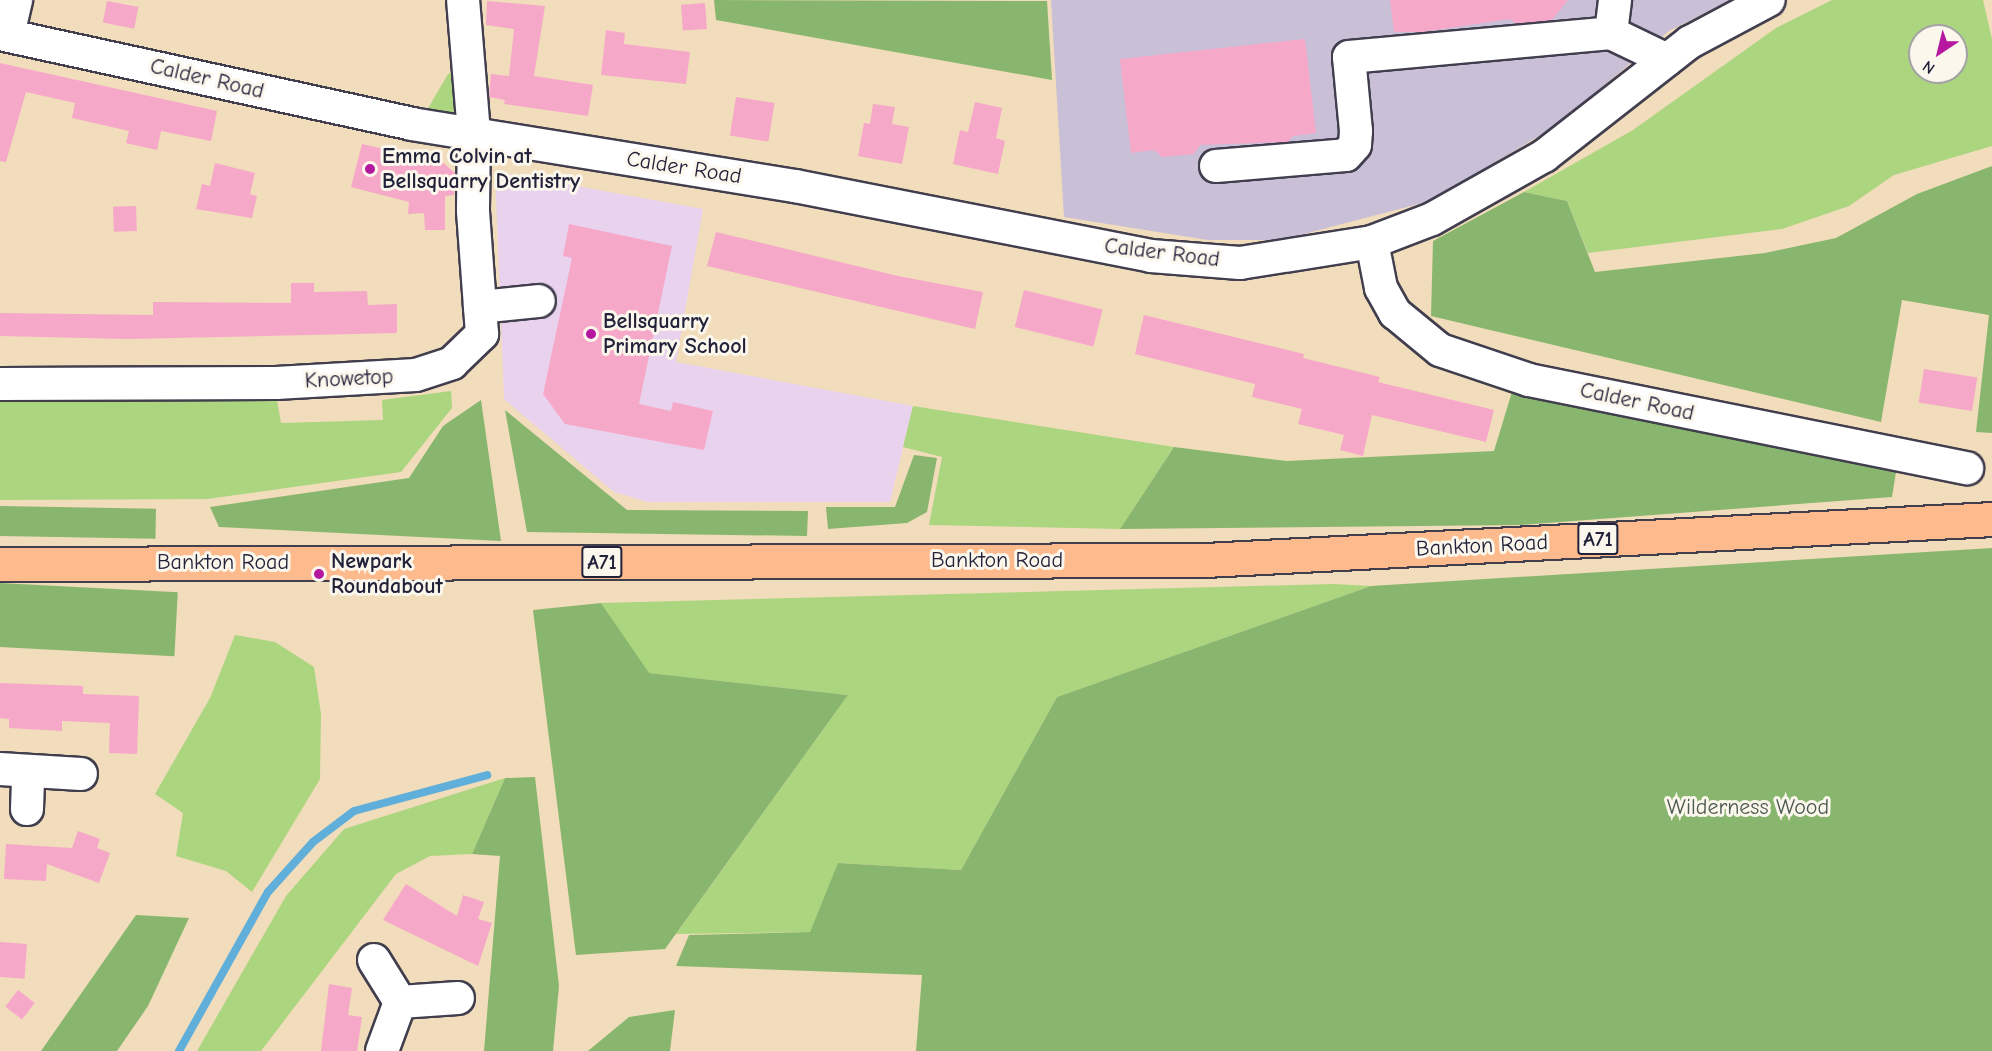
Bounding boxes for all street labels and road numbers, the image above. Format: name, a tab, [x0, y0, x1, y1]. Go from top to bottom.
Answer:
street label: Calder Road	[148, 53, 266, 105]
street label: Calder Road	[625, 146, 743, 190]
street label: Calder Road	[1103, 233, 1221, 273]
street label: Knowetop	[304, 363, 394, 395]
street label: Calder Road	[1578, 377, 1696, 427]
road number: A71	[1577, 521, 1619, 557]
street label: Bankton Road	[1415, 529, 1549, 563]
road number: A71	[581, 544, 623, 580]
street label: Bankton Road	[931, 548, 1063, 574]
street label: Bankton Road	[157, 550, 289, 576]

